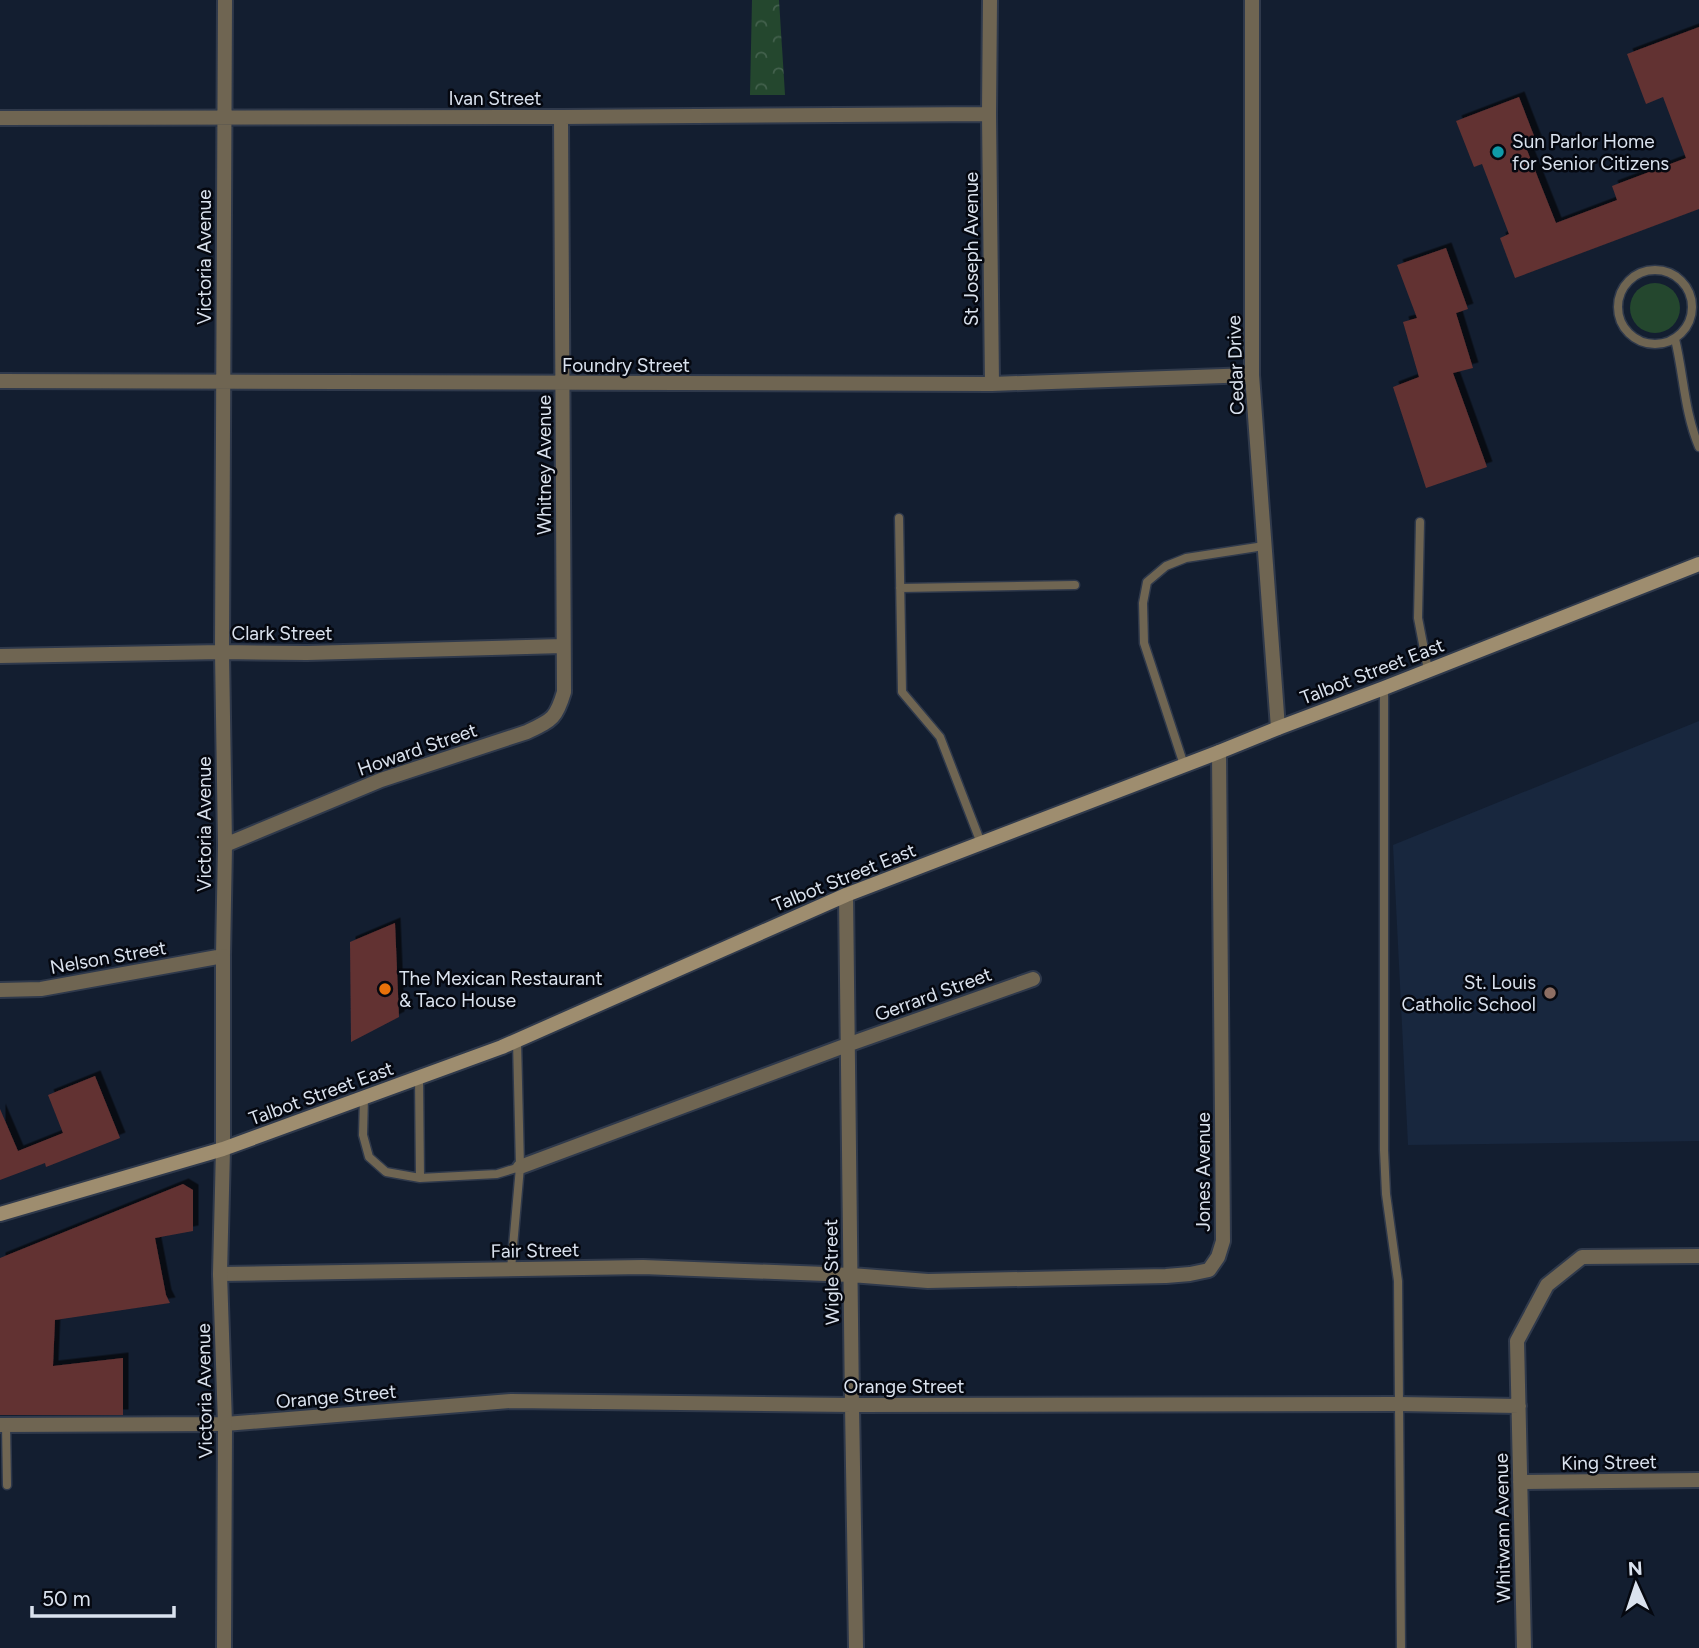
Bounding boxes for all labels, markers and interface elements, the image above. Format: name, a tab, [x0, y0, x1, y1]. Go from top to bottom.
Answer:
street label: Ivan Street	[449, 87, 542, 110]
place label: Sun Parlor Home for Senior Citizens	[1512, 130, 1669, 175]
marker: Sun Parlor Home for Senior Citizens	[1490, 144, 1506, 160]
street label: St Joseph Avenue	[960, 172, 983, 326]
street label: Victoria Avenue	[193, 189, 216, 325]
street label: Cedar Drive	[1222, 315, 1249, 415]
street label: Foundry Street	[562, 354, 690, 377]
street label: Whitney Avenue	[533, 395, 556, 535]
street label: Clark Street	[231, 622, 333, 645]
street label: Talbot Street East	[1297, 633, 1447, 709]
street label: Howard Street	[354, 718, 480, 781]
street label: Victoria Avenue	[193, 756, 216, 892]
street label: Talbot Street East	[769, 838, 919, 917]
street label: Nelson Street	[48, 936, 168, 979]
street label: Gerrard Street	[872, 963, 995, 1026]
place label: The Mexican Restaurant & Taco House	[399, 967, 603, 1012]
place label: St. Louis Catholic School	[1401, 971, 1536, 1016]
marker: The Mexican Restaurant & Taco House	[377, 981, 393, 997]
marker: St. Louis Catholic School	[1542, 985, 1558, 1001]
street label: Talbot Street East	[246, 1057, 397, 1130]
street label: Jones Avenue	[1192, 1112, 1215, 1232]
street label: Wigle Street	[819, 1219, 844, 1325]
street label: Fair Street	[491, 1238, 580, 1263]
street label: Victoria Avenue	[192, 1323, 217, 1459]
street label: Orange Street	[844, 1375, 964, 1398]
street label: Orange Street	[275, 1380, 397, 1413]
street label: King Street	[1561, 1450, 1657, 1475]
street label: Whitwam Avenue	[1490, 1453, 1515, 1603]
north arrow	[1601, 1550, 1671, 1620]
text: N	[1627, 1557, 1643, 1580]
scale bar	[32, 1574, 173, 1618]
text: 50 m	[42, 1586, 91, 1611]

